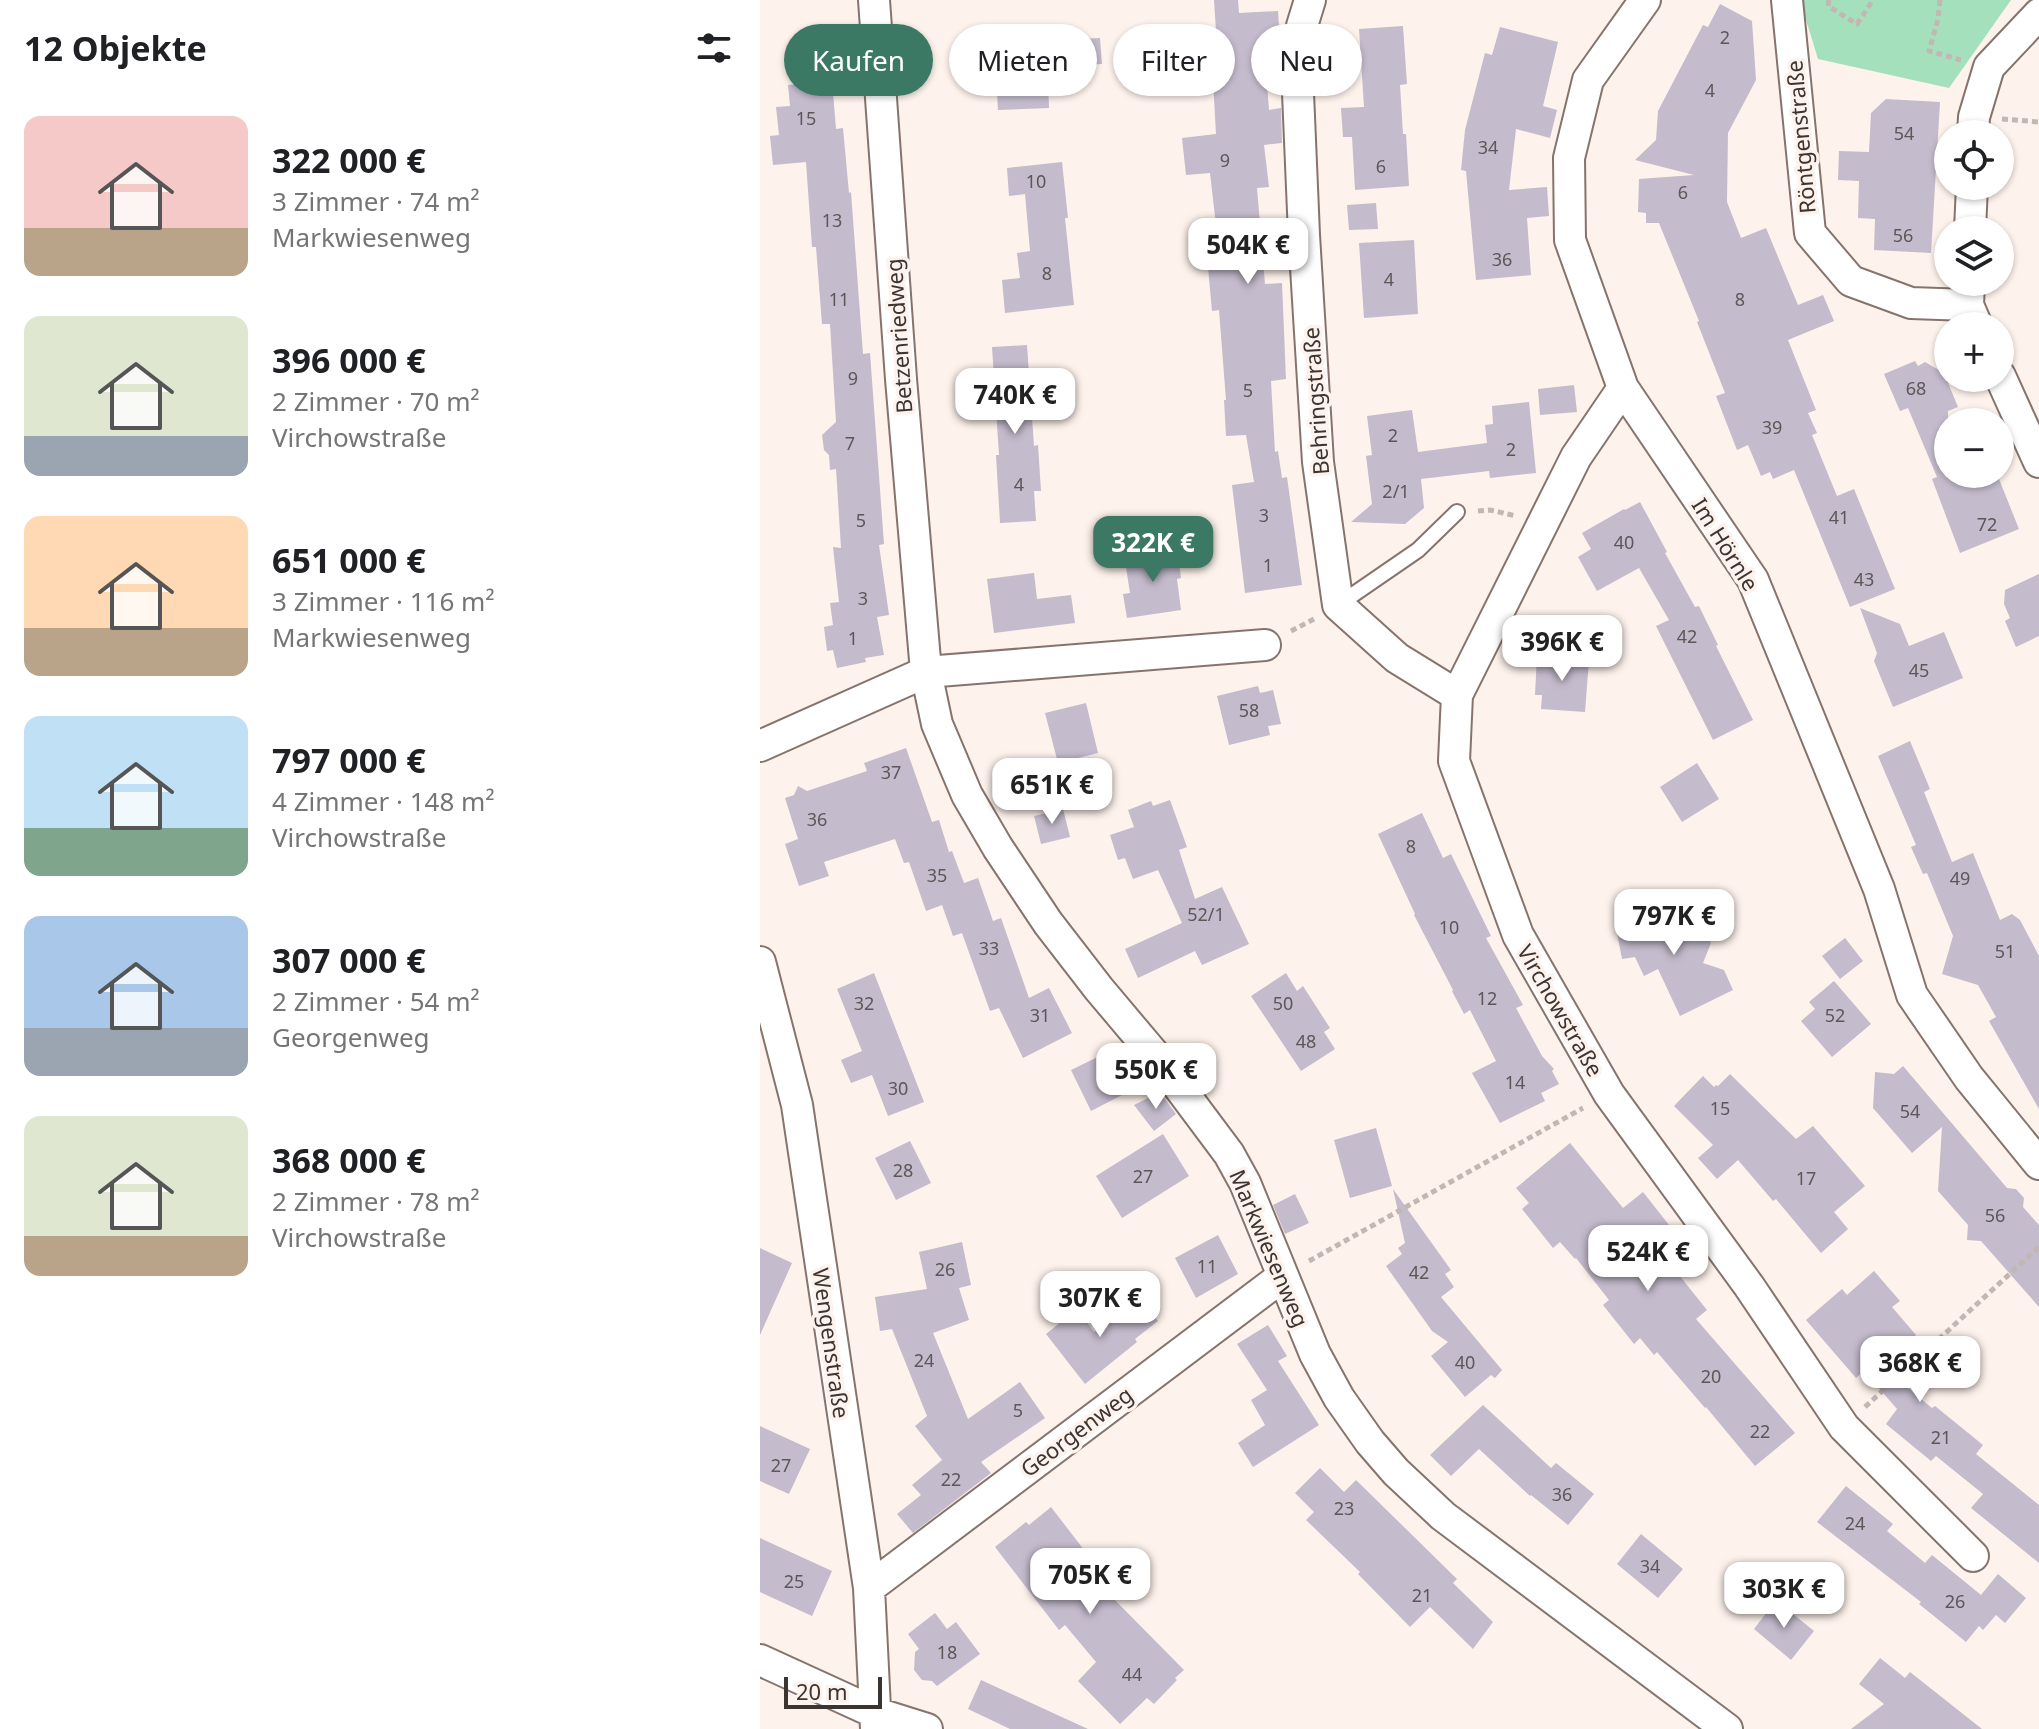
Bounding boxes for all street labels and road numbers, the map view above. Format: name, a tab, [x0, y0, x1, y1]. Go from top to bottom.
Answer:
street label: Röntgenstraße	[1778, 59, 1822, 215]
street label: Betzenriedweg	[878, 258, 918, 414]
street label: Behringstraße	[1295, 326, 1335, 476]
street label: Im Hörnle	[1686, 492, 1766, 596]
street label: Virchowstraße	[1511, 939, 1611, 1081]
street label: Markwiesenweg	[1223, 1165, 1317, 1331]
street label: Wengenstraße	[807, 1266, 857, 1420]
street label: Georgenweg	[1014, 1379, 1138, 1483]

